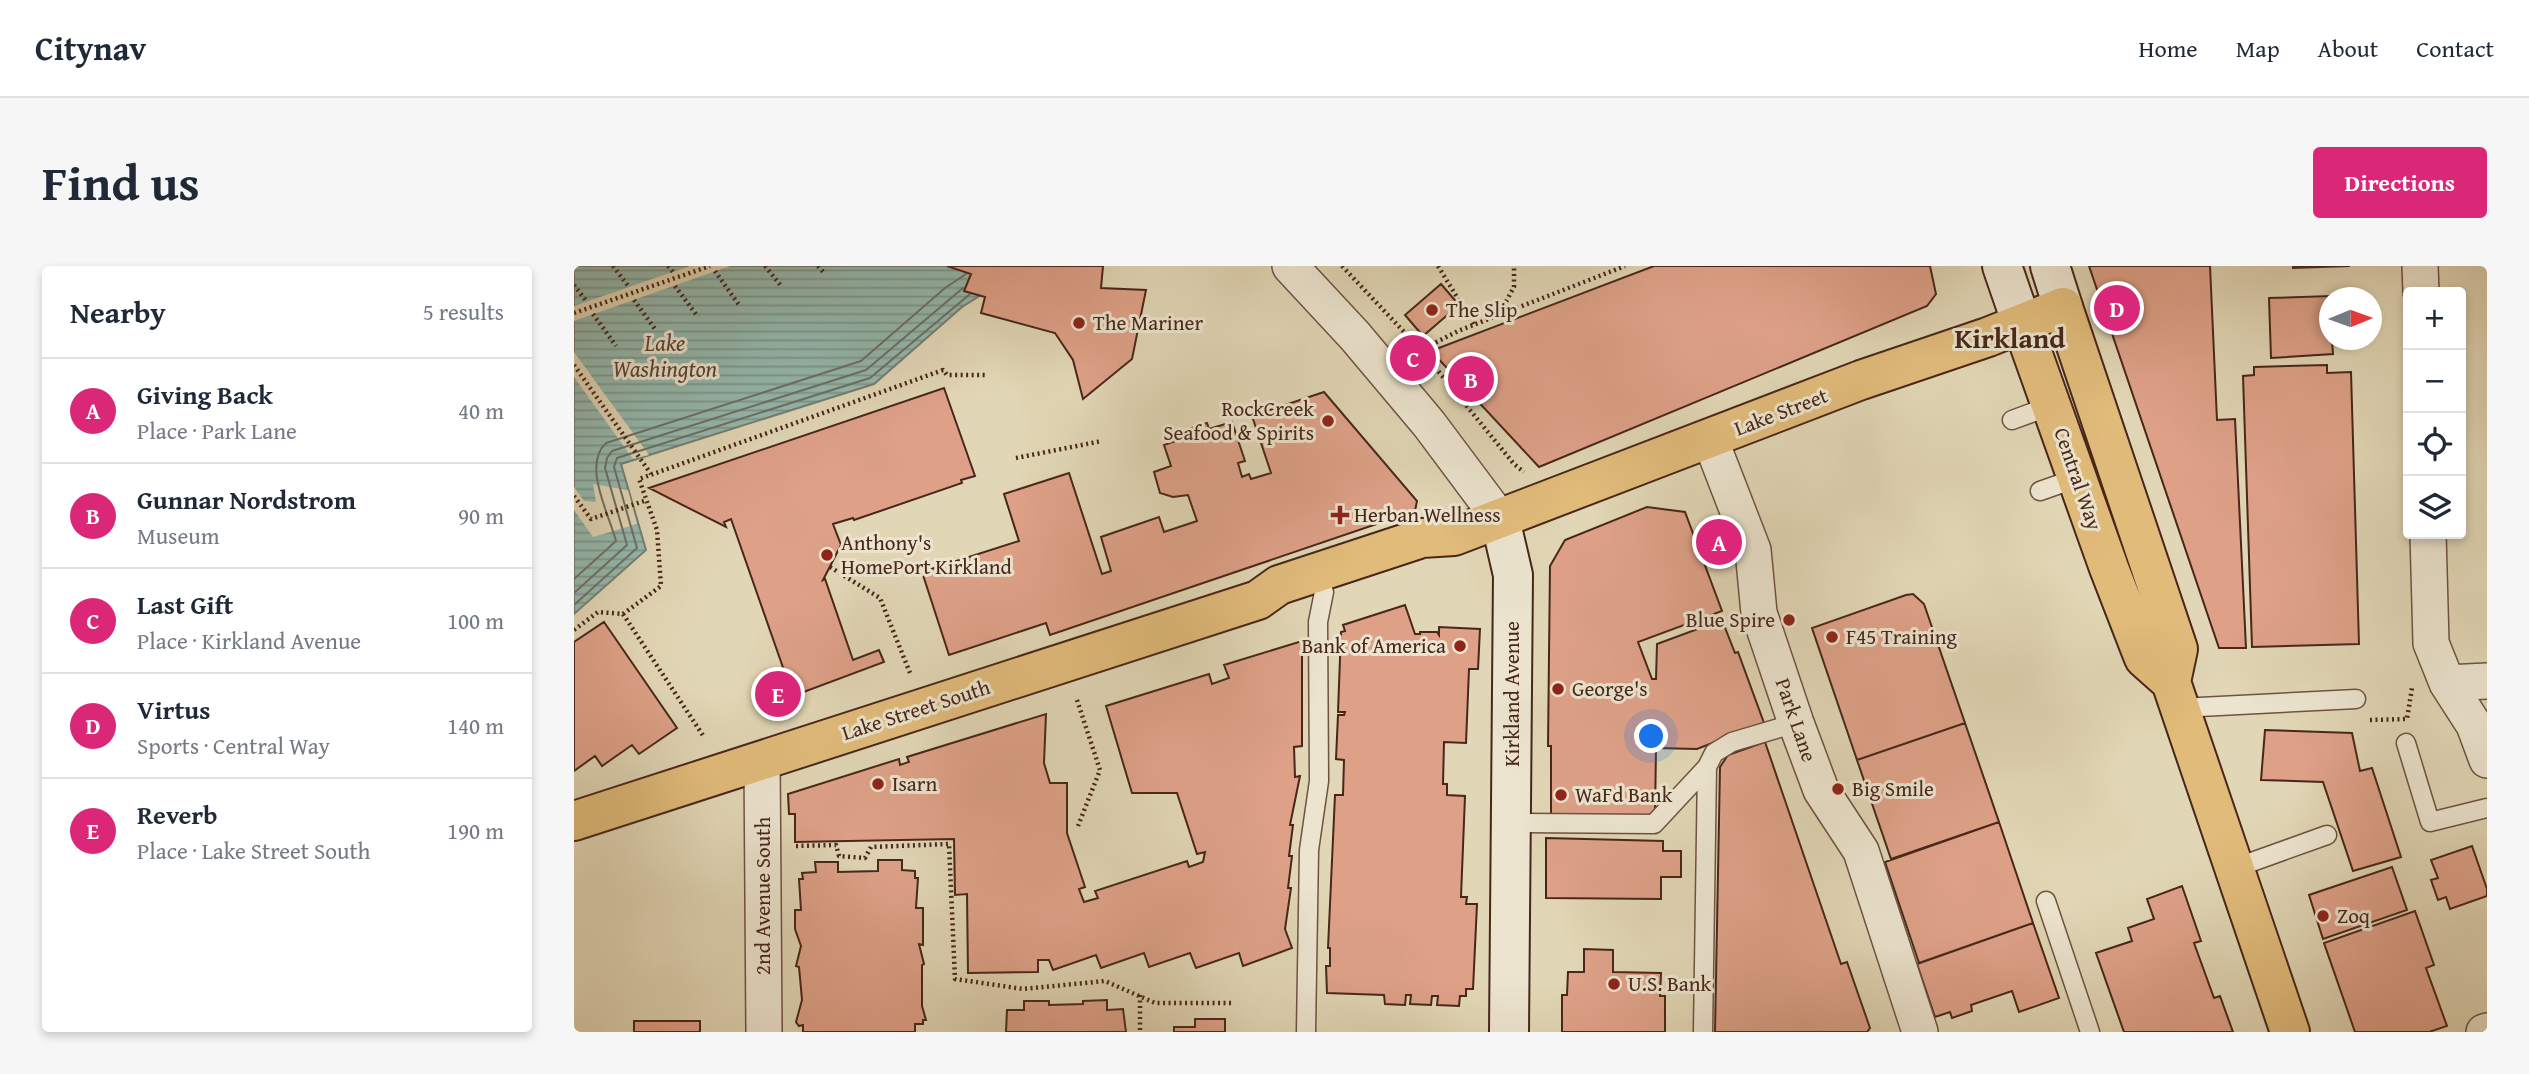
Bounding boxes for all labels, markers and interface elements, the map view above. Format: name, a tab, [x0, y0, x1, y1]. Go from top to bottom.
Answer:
text: Citynav	[35, 24, 146, 72]
text: Home	[2139, 31, 2198, 66]
text: Map	[2236, 31, 2280, 66]
text: About	[2318, 31, 2378, 66]
text: Contact	[2416, 31, 2494, 66]
text: Find us	[42, 146, 200, 218]
button: Directions	[2313, 147, 2487, 218]
pin: D	[2094, 282, 2140, 334]
north arrow	[2319, 287, 2382, 350]
map controls	[2403, 287, 2466, 539]
button: +	[2403, 287, 2466, 350]
text: Nearby	[70, 290, 166, 334]
place label: The Slip	[1446, 294, 1517, 325]
text: 5 results	[423, 295, 504, 328]
marker: The Slip	[1424, 302, 1440, 318]
place label: The Mariner	[1093, 307, 1203, 338]
marker: The Mariner	[1071, 315, 1087, 331]
district label: Kirkland	[1955, 317, 2066, 358]
water label: Lake Washington	[613, 326, 718, 385]
pin: C	[1390, 332, 1436, 384]
button: −	[2403, 350, 2466, 413]
pin: B	[1448, 353, 1494, 405]
text: Giving Back	[137, 375, 273, 414]
street label: Lake Street	[1730, 379, 1833, 444]
place label: RockCreek Seafood & Spirits	[1163, 393, 1314, 448]
text: A	[86, 394, 100, 427]
text: 40 m	[458, 394, 504, 427]
marker: RockCreek Seafood & Spirits	[1320, 413, 1336, 429]
button: locate	[2403, 413, 2466, 476]
text: Place · Park Lane	[137, 414, 297, 447]
street label: Central Way	[2046, 423, 2111, 535]
button: layers	[2403, 476, 2466, 539]
text: Gunnar Nordstrom	[137, 480, 356, 519]
text: B	[86, 499, 100, 532]
text: 90 m	[458, 499, 504, 532]
place label: Herban Wellness	[1354, 499, 1501, 530]
marker: Herban Wellness	[1332, 507, 1348, 523]
pin: A	[1696, 516, 1742, 568]
text: Museum	[137, 519, 219, 552]
place label: Anthony's HomePort Kirkland	[841, 527, 1013, 582]
marker: Anthony's HomePort Kirkland	[819, 547, 835, 563]
text: Last Gift	[137, 585, 233, 624]
text: C	[86, 604, 100, 637]
text: 100 m	[447, 604, 504, 637]
place label: Blue Spire	[1686, 604, 1775, 635]
marker: Blue Spire	[1781, 612, 1797, 628]
street label: Kirkland Avenue	[1496, 621, 1527, 767]
place label: F45 Training	[1846, 621, 1958, 652]
text: Place · Kirkland Avenue	[137, 624, 361, 657]
marker: F45 Training	[1824, 629, 1840, 645]
place label: Bank of America	[1301, 630, 1446, 661]
marker: Bank of America	[1452, 638, 1468, 654]
pin: E	[755, 668, 801, 720]
street label: Lake Street South	[838, 671, 994, 748]
place label: George's	[1572, 673, 1648, 704]
street label: Park Lane	[1768, 674, 1825, 766]
marker: George's	[1550, 681, 1566, 697]
text: Virtus	[137, 690, 210, 729]
text: D	[86, 709, 100, 742]
text: 140 m	[447, 709, 504, 742]
your location	[1634, 719, 1668, 753]
text: Sports · Central Way	[137, 729, 330, 762]
place label: Isarn	[892, 768, 937, 799]
place label: Big Smile	[1852, 773, 1934, 804]
marker: Isarn	[870, 776, 886, 792]
place label: WaFd Bank	[1575, 779, 1673, 810]
marker: Big Smile	[1830, 781, 1846, 797]
marker: WaFd Bank	[1553, 787, 1569, 803]
text: Reverb	[137, 795, 218, 834]
text: E	[87, 814, 99, 847]
text: 190 m	[447, 814, 504, 847]
street label: 2nd Avenue South	[747, 817, 778, 975]
text: Place · Lake Street South	[137, 834, 370, 867]
place label: Zoq	[2337, 900, 2370, 931]
marker: Zoq	[2315, 908, 2331, 924]
place label: U.S. Bank	[1628, 968, 1712, 999]
marker: U.S. Bank	[1606, 976, 1622, 992]

